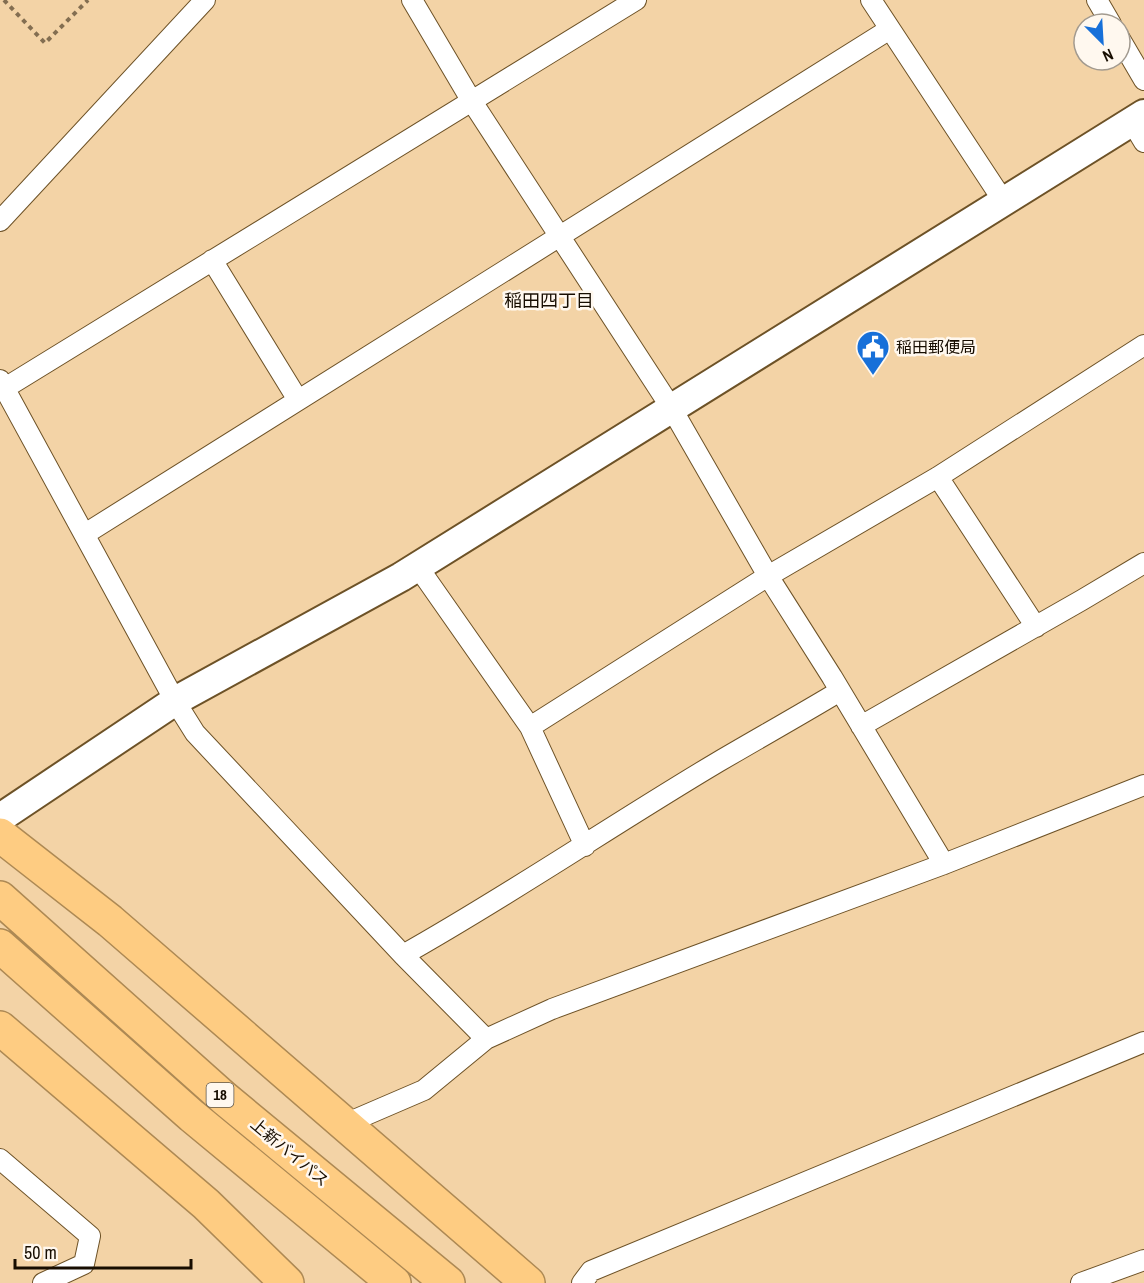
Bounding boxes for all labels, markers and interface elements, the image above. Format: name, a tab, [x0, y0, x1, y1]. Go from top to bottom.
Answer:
north arrow	[1072, 12, 1132, 72]
text: N	[1099, 44, 1117, 68]
district label: 稲田四丁目	[504, 288, 594, 313]
public building icon: 稲田郵便局	[855, 329, 891, 376]
place label: 稲田郵便局	[896, 336, 976, 358]
road number: 18	[206, 1083, 234, 1107]
street label: 上新バイパス	[246, 1113, 334, 1191]
scale bar	[15, 1232, 190, 1270]
text: 50 m	[24, 1240, 57, 1265]

